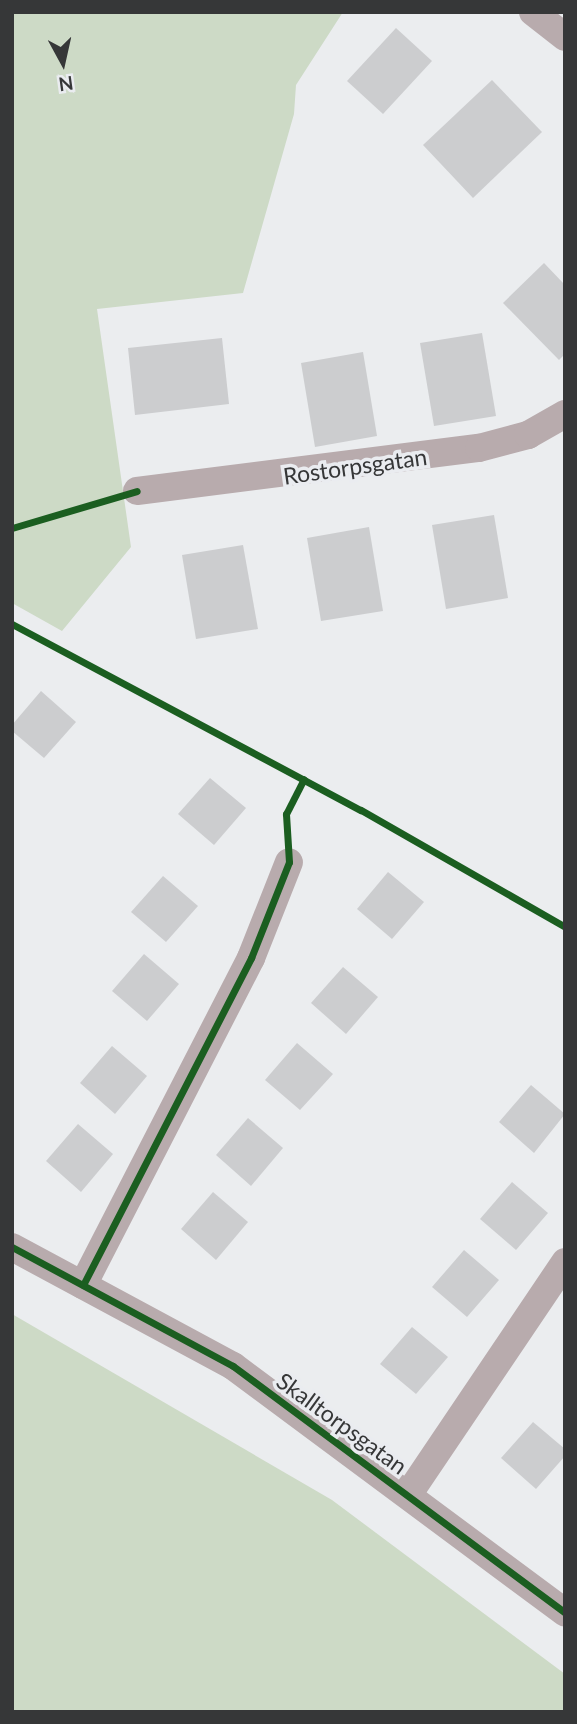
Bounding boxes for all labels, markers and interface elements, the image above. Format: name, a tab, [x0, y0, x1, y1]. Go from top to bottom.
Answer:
north arrow	[28, 28, 98, 98]
text: N	[57, 72, 75, 97]
street label: Rostorpsgatan	[281, 442, 429, 490]
street label: Skalltorpsgatan	[271, 1366, 413, 1480]

